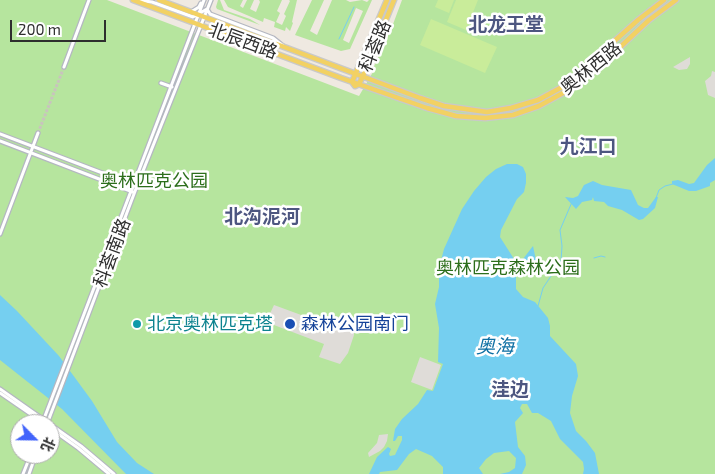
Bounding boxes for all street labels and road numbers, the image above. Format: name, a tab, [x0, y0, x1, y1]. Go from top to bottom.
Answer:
street label: 科荟路	[355, 17, 395, 75]
street label: 北辰西路	[205, 19, 281, 63]
street label: 奥林西路	[556, 37, 626, 99]
street label: 科荟南路	[89, 216, 135, 290]

